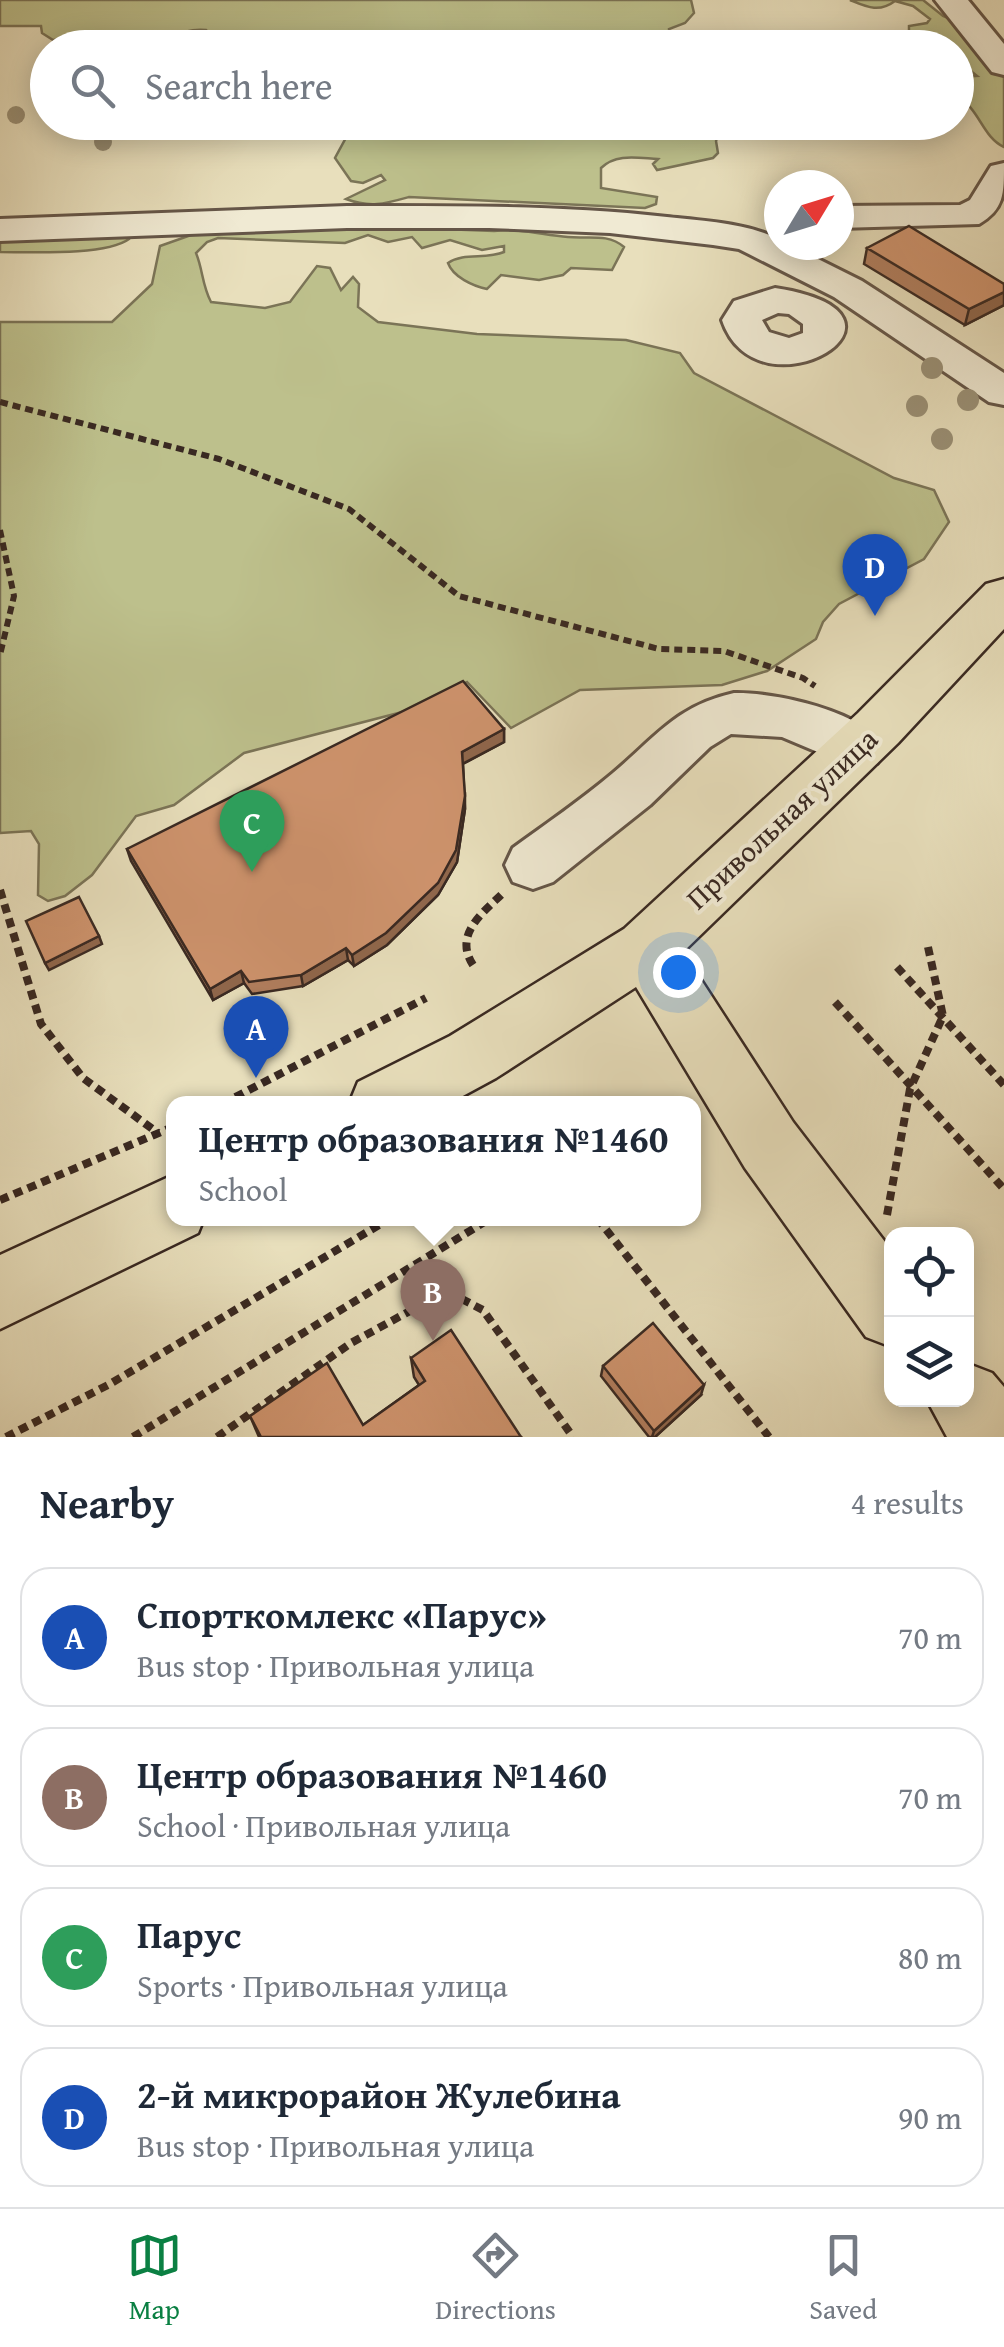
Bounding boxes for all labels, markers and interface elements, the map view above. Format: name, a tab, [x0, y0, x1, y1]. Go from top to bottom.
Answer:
search box	[30, 30, 974, 140]
text: Search here	[145, 57, 333, 113]
icon: search	[65, 58, 120, 113]
north arrow	[764, 170, 854, 260]
pin: D	[842, 534, 908, 616]
street label: Привольная улица	[675, 717, 888, 919]
pin: C	[220, 790, 284, 872]
your location	[653, 947, 704, 998]
pin: A	[224, 996, 288, 1078]
popup	[166, 1096, 701, 1226]
text: Центр образования №1460	[199, 1110, 668, 1166]
text: School	[199, 1166, 287, 1213]
map controls	[884, 1227, 974, 1407]
button: locate	[884, 1227, 974, 1317]
pin: B	[400, 1258, 466, 1341]
button: layers	[884, 1317, 974, 1407]
text: Nearby	[40, 1472, 174, 1533]
text: 4 results	[851, 1479, 964, 1526]
text: Спорткомлекс «Парус»	[137, 1586, 547, 1642]
text: A	[64, 1614, 85, 1661]
text: 70 m	[898, 1614, 962, 1661]
text: Bus stop · Привольная улица	[137, 1642, 534, 1689]
text: Центр образования №1460	[137, 1746, 607, 1802]
text: B	[65, 1774, 84, 1821]
text: 70 m	[898, 1774, 962, 1821]
text: School · Привольная улица	[137, 1802, 510, 1849]
text: Парус	[137, 1906, 241, 1962]
text: C	[65, 1934, 84, 1981]
text: 80 m	[898, 1934, 962, 1981]
text: Sports · Привольная улица	[137, 1962, 508, 2009]
text: 2-й микрорайон Жулебина	[137, 2066, 621, 2122]
text: D	[64, 2094, 85, 2141]
text: 90 m	[898, 2094, 962, 2141]
text: Bus stop · Привольная улица	[137, 2122, 534, 2169]
tab: Map	[127, 2228, 182, 2329]
tab: Directions	[435, 2228, 556, 2329]
tab: Saved	[809, 2228, 877, 2329]

